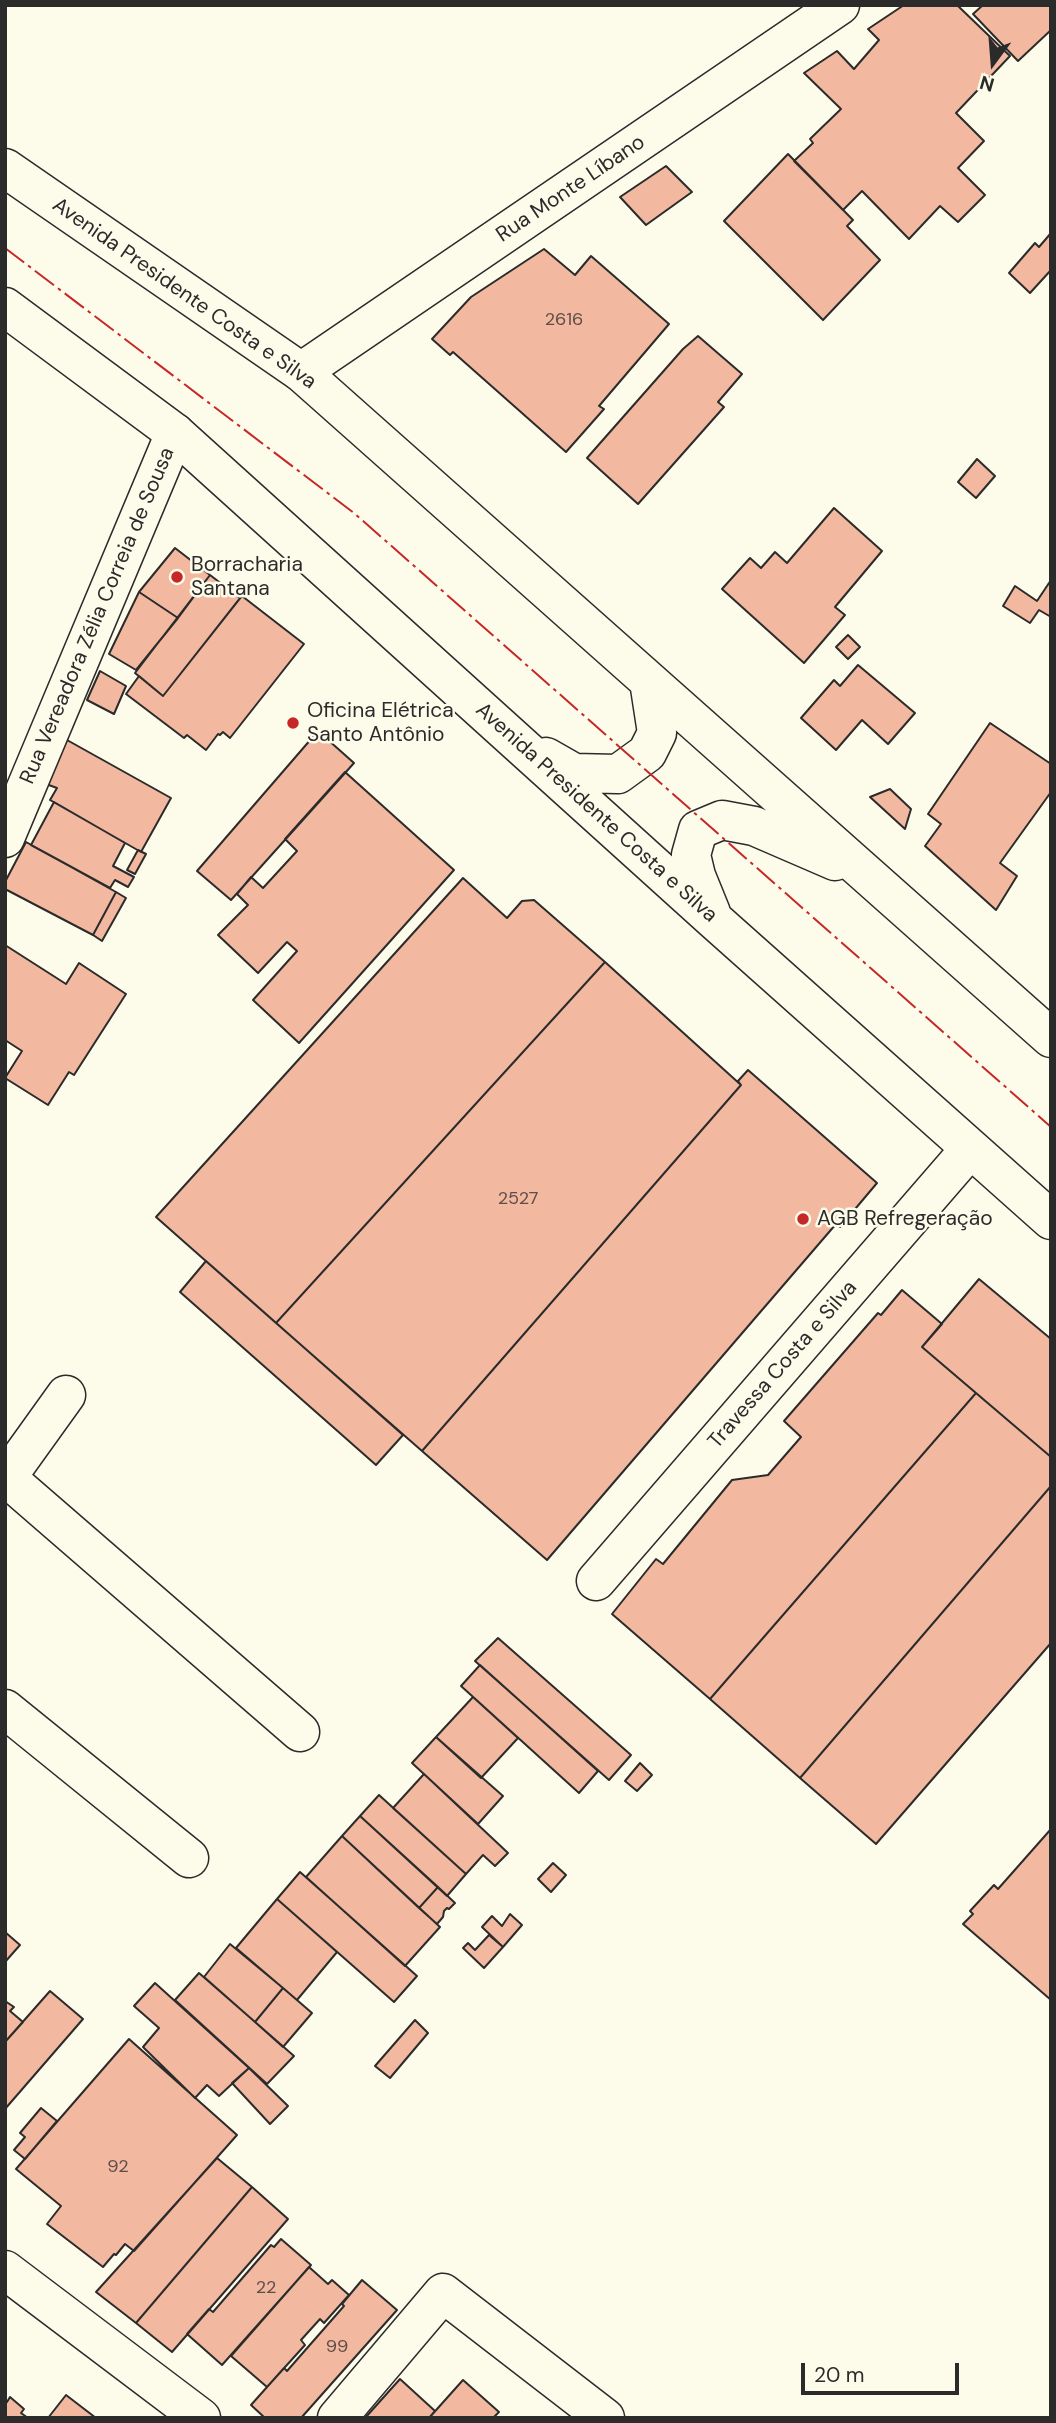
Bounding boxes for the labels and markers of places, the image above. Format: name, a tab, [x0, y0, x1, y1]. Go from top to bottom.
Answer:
place label: Borracharia Santana	[191, 552, 303, 602]
marker: Borracharia Santana	[169, 569, 185, 585]
place label: Oficina Elétrica Santo Antônio	[307, 698, 454, 748]
marker: Oficina Elétrica Santo Antônio	[285, 715, 301, 731]
place label: AGB Refregeração	[817, 1206, 993, 1232]
marker: AGB Refregeração	[795, 1211, 811, 1227]

